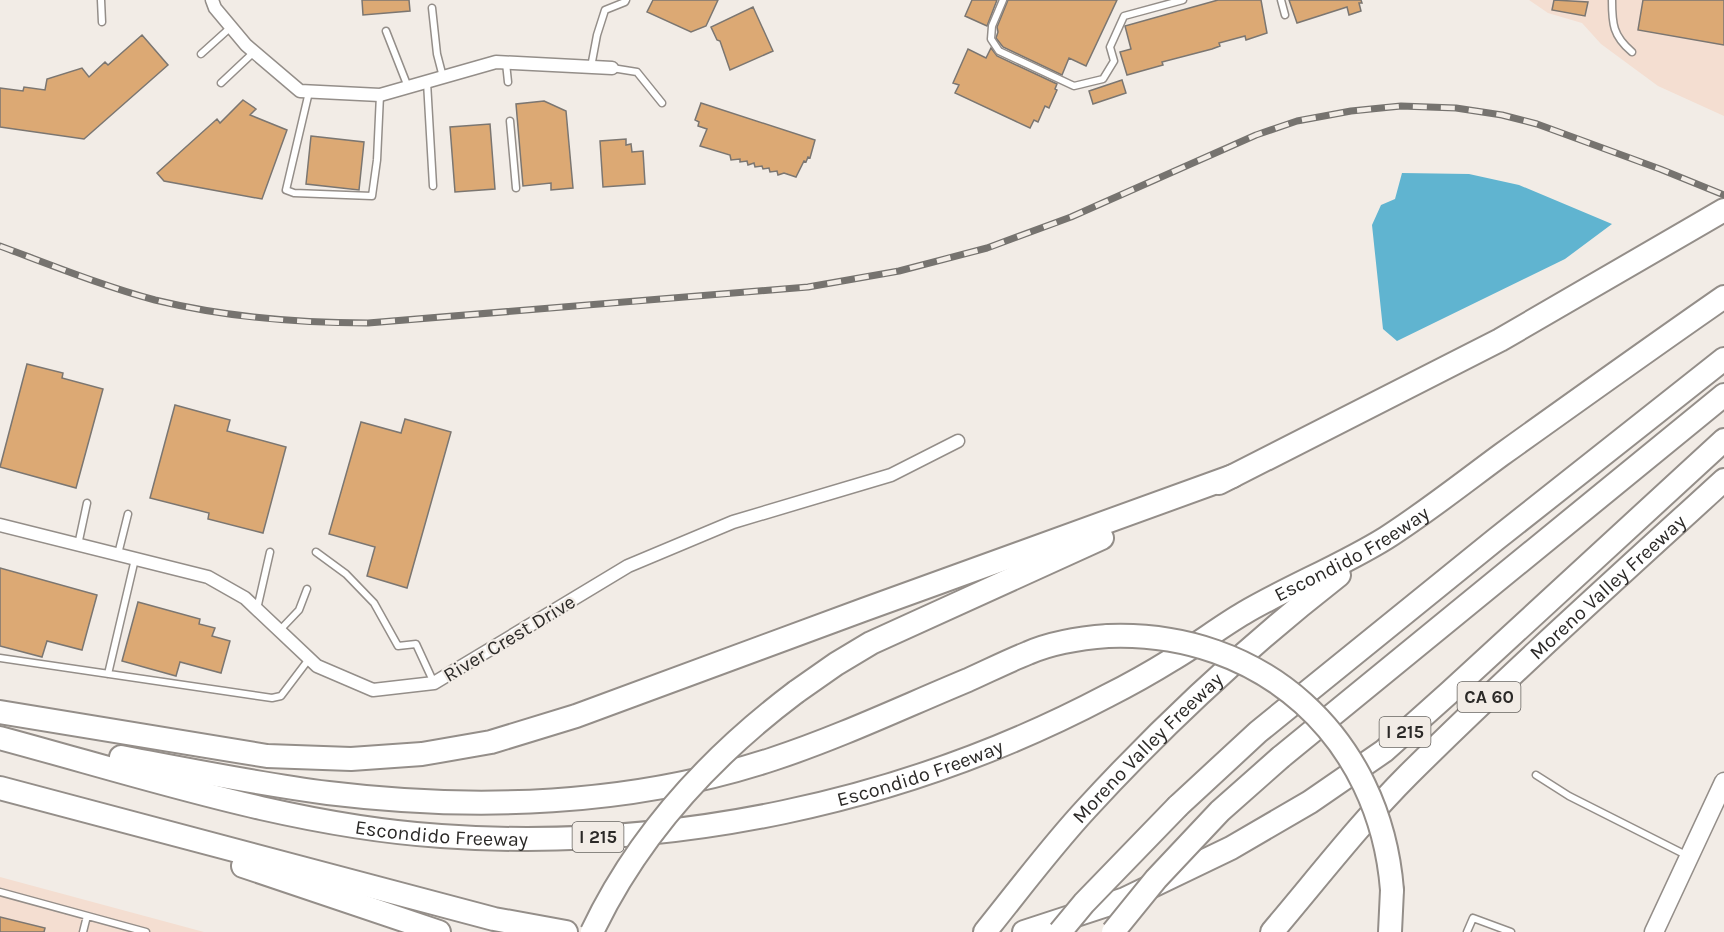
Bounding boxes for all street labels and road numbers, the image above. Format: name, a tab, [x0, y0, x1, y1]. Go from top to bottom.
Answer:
street label: Escondido Freeway	[1271, 501, 1433, 606]
street label: Moreno Valley Freeway	[1525, 510, 1690, 664]
street label: River Crest Drive	[439, 590, 579, 687]
street label: Moreno Valley Freeway	[1068, 668, 1228, 828]
road number: CA 60	[1458, 682, 1520, 712]
road number: I 215	[1380, 717, 1430, 747]
street label: Escondido Freeway	[834, 735, 1006, 811]
street label: Escondido Freeway	[353, 815, 528, 851]
road number: I 215	[572, 822, 624, 852]

